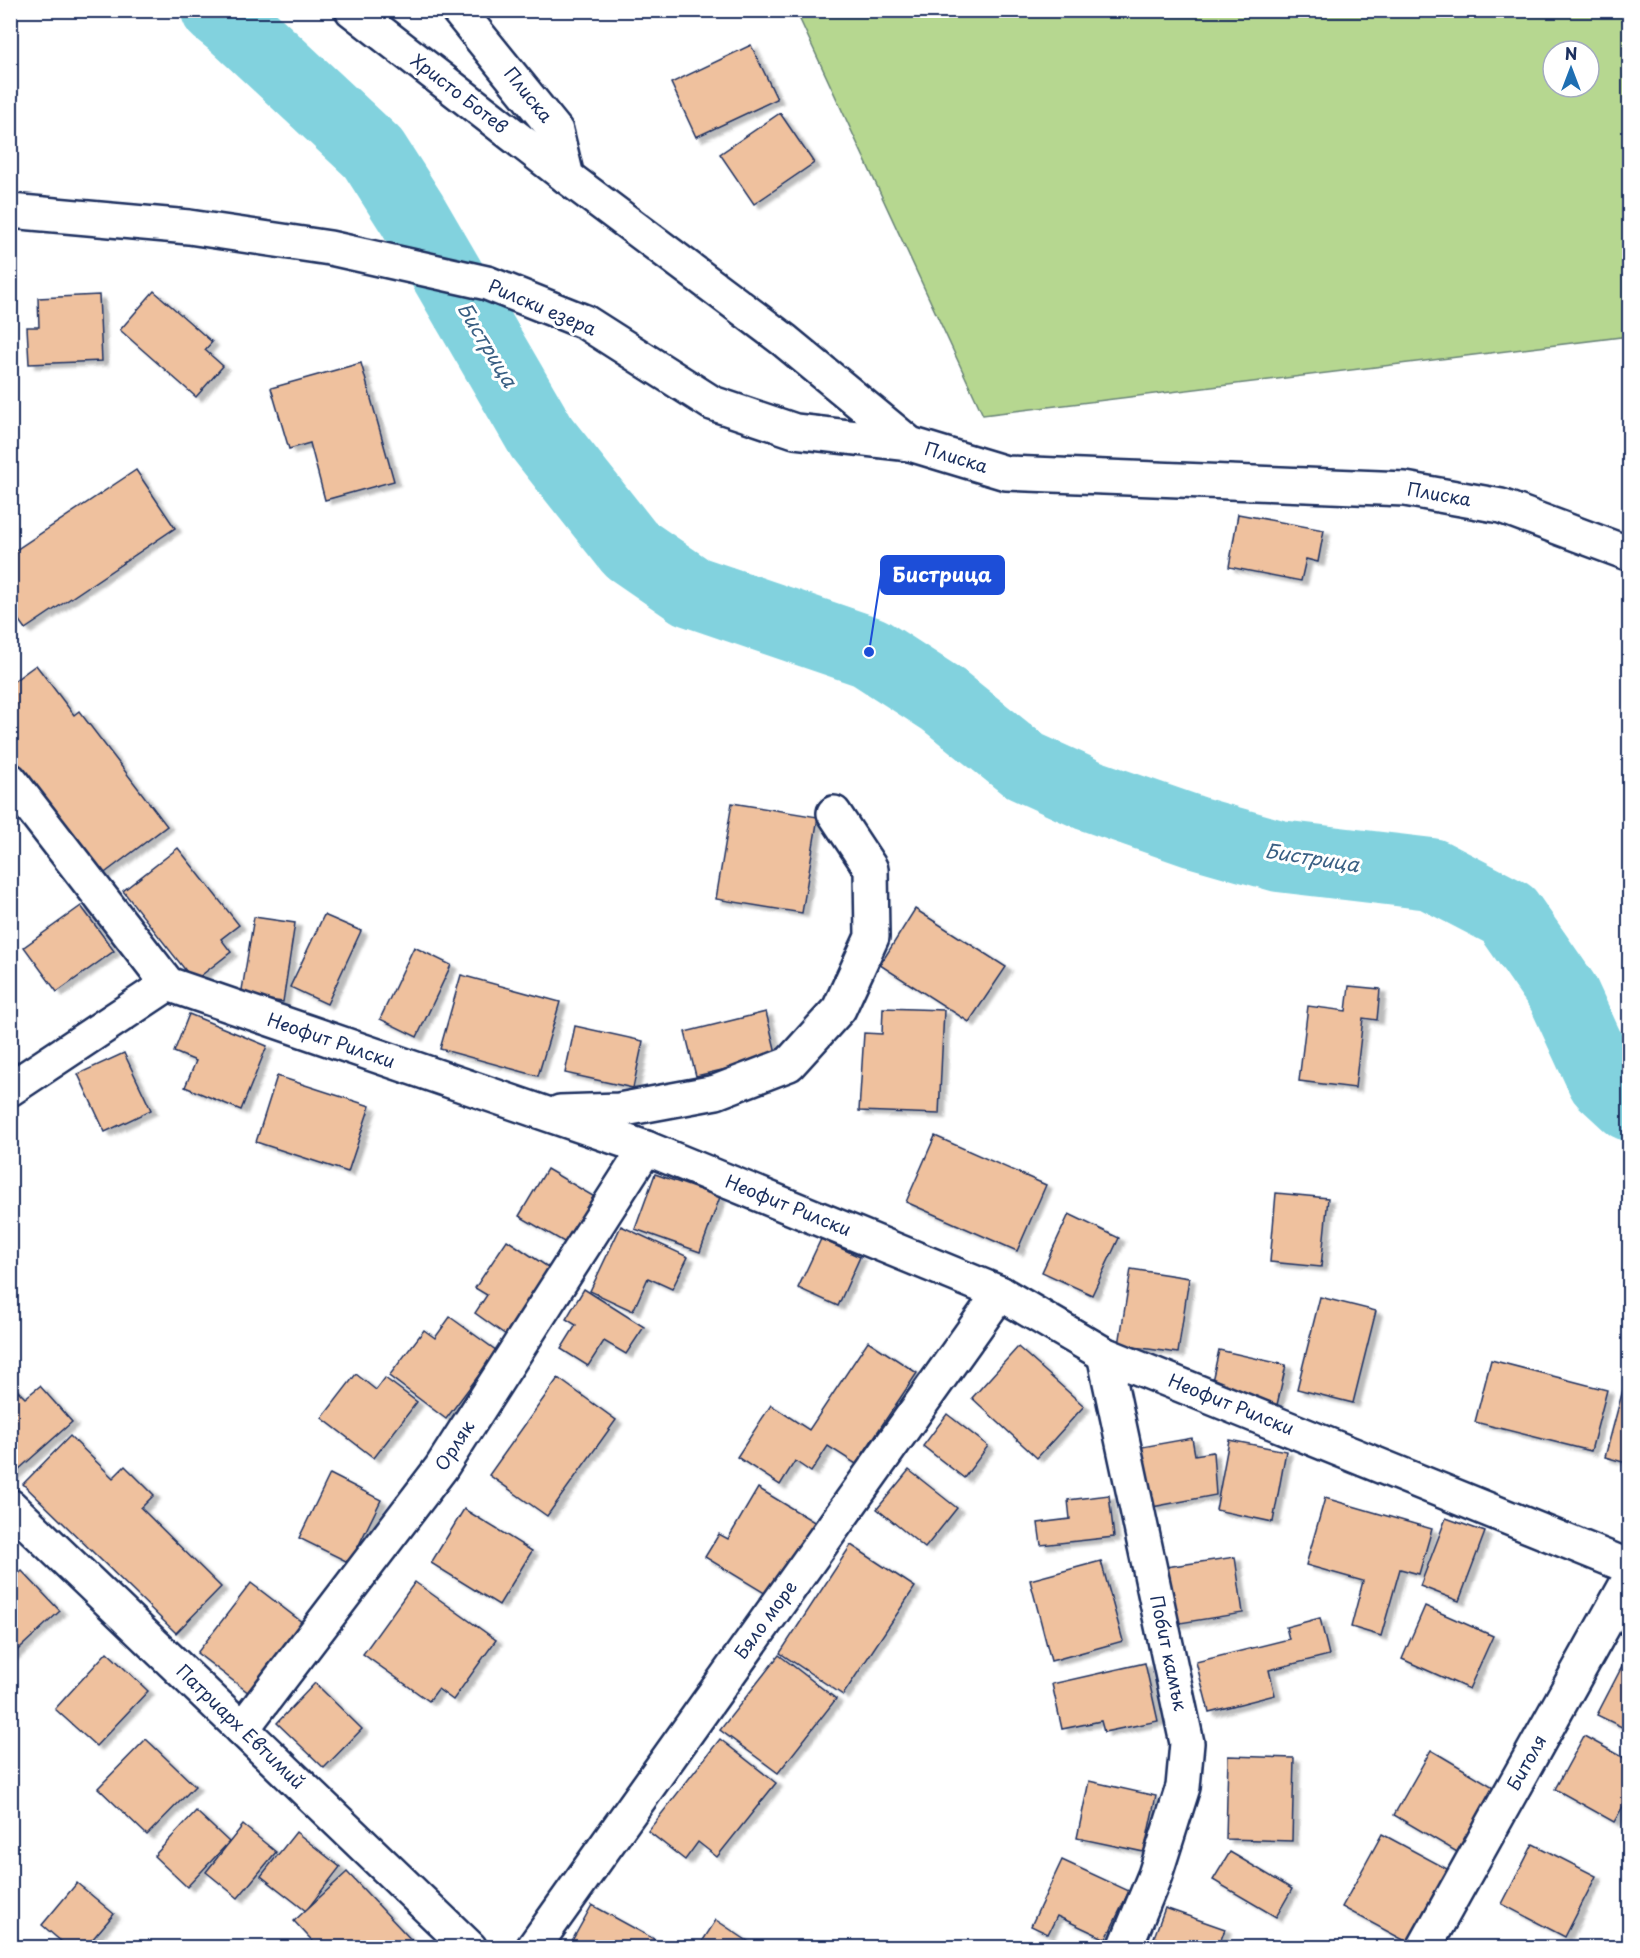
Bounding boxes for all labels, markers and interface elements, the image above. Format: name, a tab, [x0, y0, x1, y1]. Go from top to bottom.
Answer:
north arrow	[1541, 39, 1601, 99]
text: N	[1565, 41, 1577, 65]
street label: Христо Ботев	[406, 46, 514, 139]
street label: Плиска	[498, 60, 560, 128]
street label: Рилски езера	[484, 272, 602, 342]
water label: Бистрица	[451, 296, 526, 394]
street label: Плиска	[922, 434, 992, 479]
street label: Плиска	[1405, 475, 1474, 513]
callout: Бистрица	[881, 556, 1004, 594]
text: Бистрица	[892, 559, 992, 589]
water label: Бистрица	[1263, 835, 1363, 879]
street label: Неофит Рилски	[264, 1005, 399, 1074]
street label: Неофит Рилски	[722, 1167, 855, 1242]
street label: Неофит Рилски	[1165, 1366, 1298, 1441]
street label: Орляк	[427, 1414, 480, 1476]
street label: Бяло море	[727, 1574, 803, 1664]
street label: Побит камък	[1144, 1592, 1195, 1713]
street label: Патриарх Евтимий	[171, 1657, 311, 1794]
street label: Битоля	[1499, 1729, 1552, 1795]

